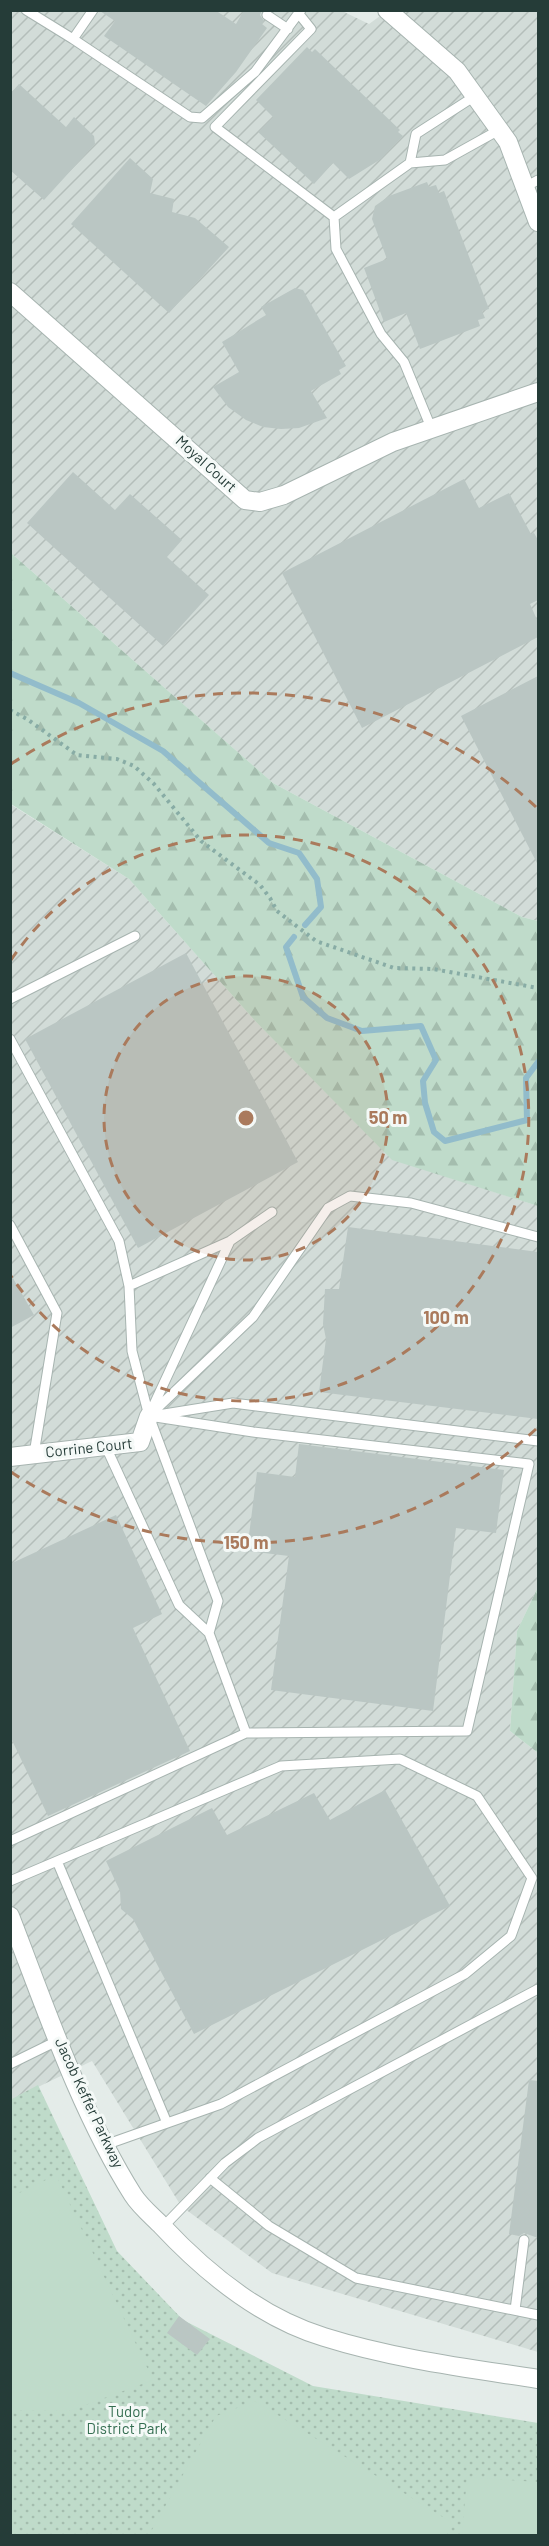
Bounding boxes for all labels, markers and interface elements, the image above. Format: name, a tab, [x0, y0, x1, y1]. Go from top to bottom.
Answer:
street label: Moyal Court	[172, 431, 241, 495]
text: 50 m	[369, 1106, 407, 1128]
centre of rings	[236, 1108, 256, 1128]
text: 100 m	[423, 1306, 469, 1328]
street label: Corrine Court	[44, 1433, 133, 1461]
text: 150 m	[224, 1531, 268, 1553]
street label: Jacob Keffer Parkway	[52, 2035, 128, 2170]
park label: Tudor District Park	[87, 2402, 168, 2437]

